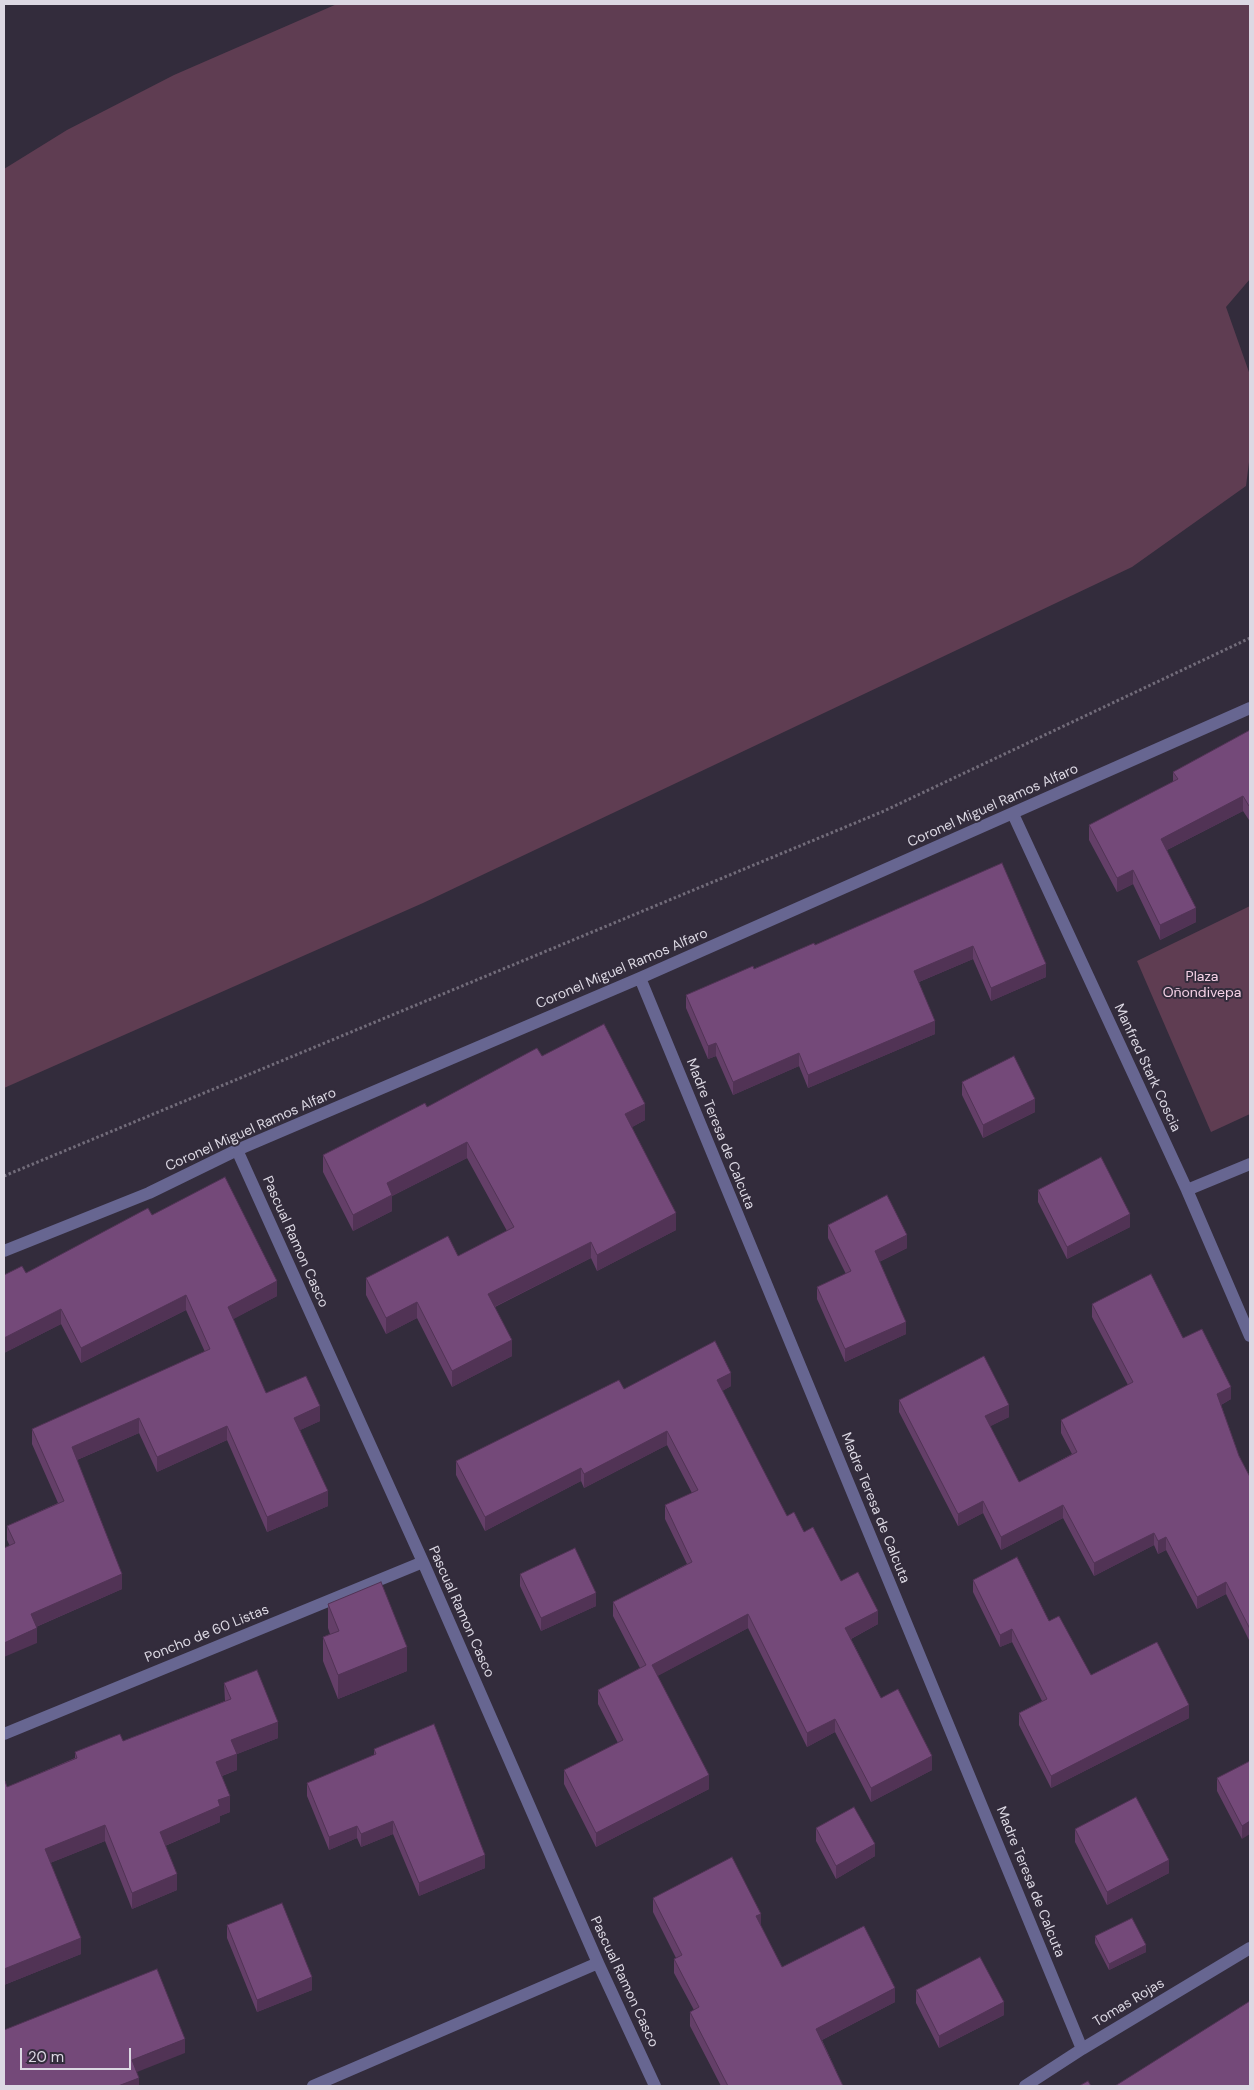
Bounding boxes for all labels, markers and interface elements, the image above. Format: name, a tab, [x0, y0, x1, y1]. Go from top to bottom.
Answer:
street label: Coronel Miguel Ramos Alfaro	[905, 761, 1081, 851]
street label: Coronel Miguel Ramos Alfaro	[534, 925, 710, 1013]
park label: Plaza Oñondivepa	[1163, 969, 1241, 1002]
street label: Manfred Stark Coscia	[1110, 1001, 1184, 1135]
street label: Madre Teresa de Calcuta	[682, 1056, 758, 1212]
street label: Coronel Miguel Ramos Alfaro	[163, 1085, 339, 1175]
street label: Pascual Ramon Casco	[258, 1174, 332, 1310]
street label: Madre Teresa de Calcuta	[837, 1430, 913, 1586]
street label: Pascual Ramon Casco	[424, 1544, 498, 1680]
street label: Poncho de 60 Listas	[143, 1601, 271, 1667]
street label: Madre Teresa de Calcuta	[992, 1804, 1068, 1960]
street label: Pascual Ramon Casco	[586, 1914, 662, 2050]
street label: Tomas Rojas	[1090, 1975, 1168, 2031]
scale bar	[22, 2038, 134, 2070]
text: 20 m	[28, 2047, 64, 2067]

